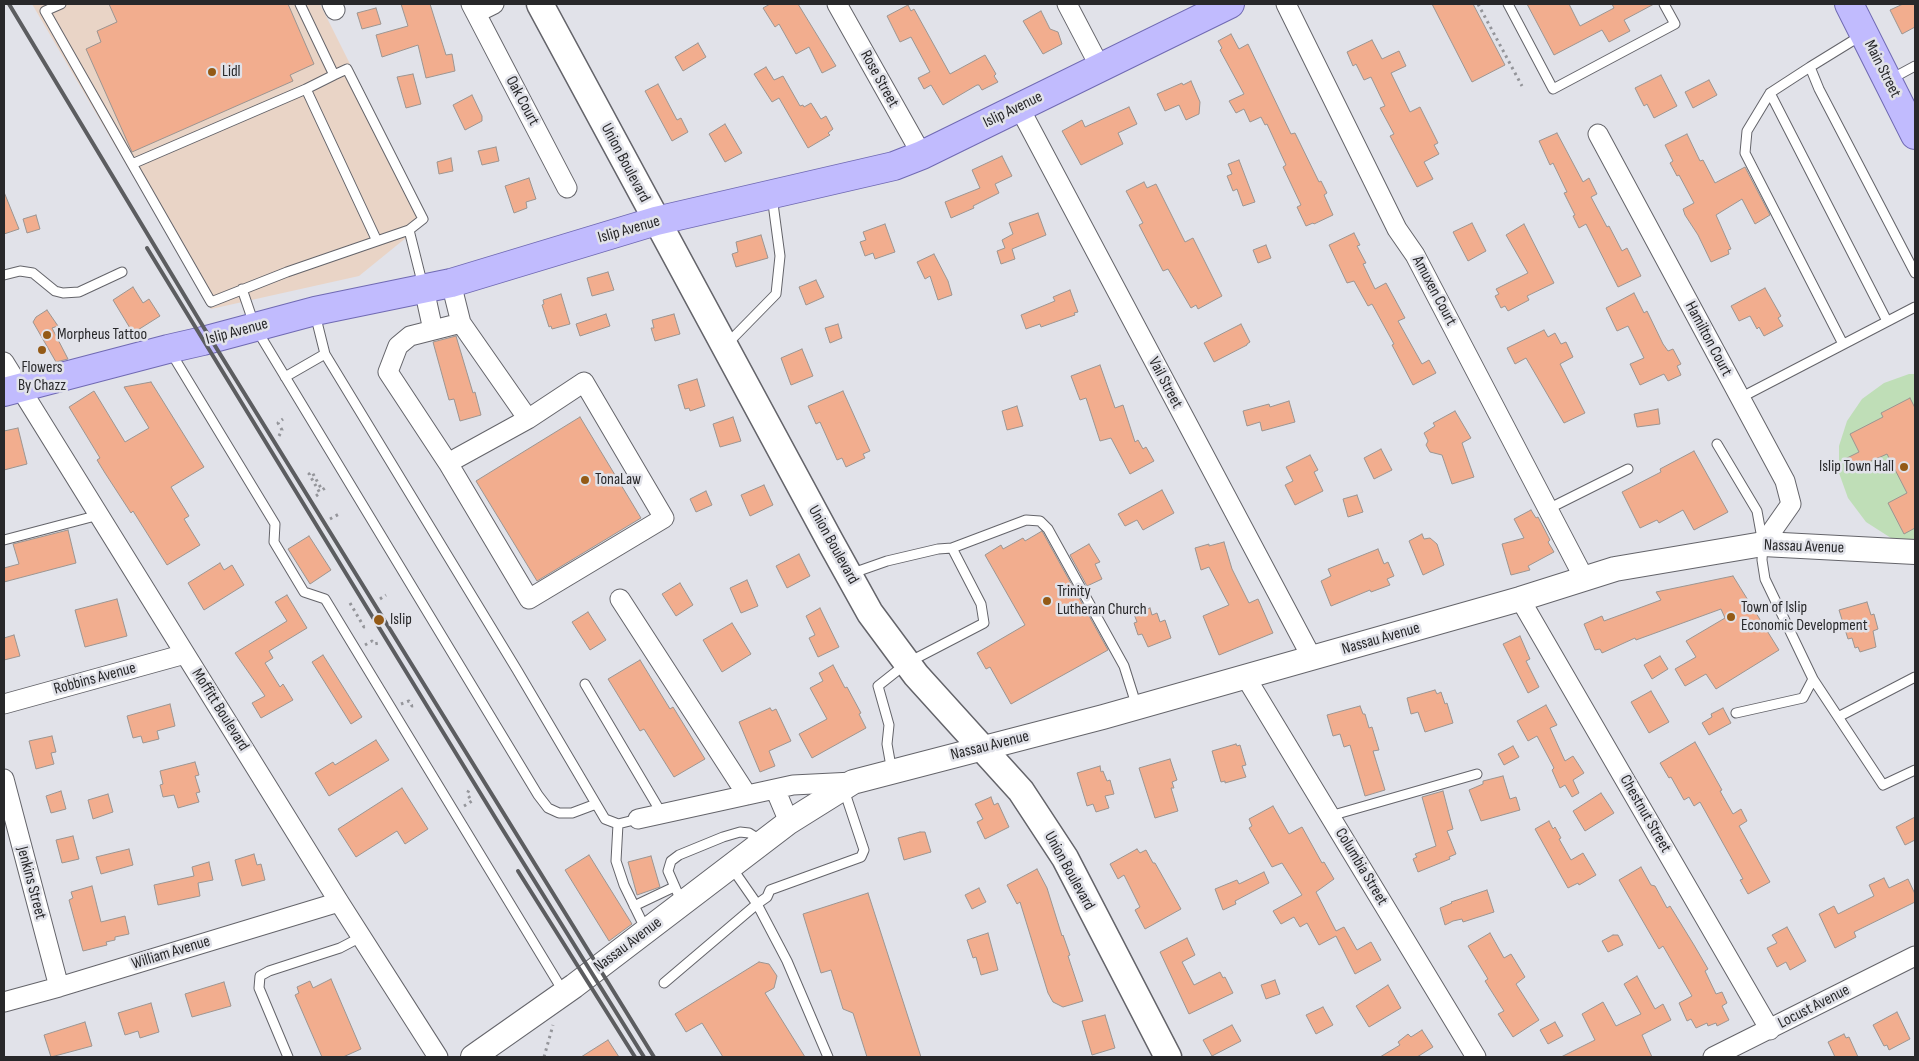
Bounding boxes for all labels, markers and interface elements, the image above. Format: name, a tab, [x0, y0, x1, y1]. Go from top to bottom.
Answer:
street label: Main Street	[1859, 37, 1905, 101]
street label: Rose Street	[855, 47, 903, 111]
place label: Lidl	[222, 62, 241, 82]
marker: Lidl	[206, 66, 218, 78]
street label: Oak Court	[501, 73, 543, 129]
street label: Islip Avenue	[980, 87, 1046, 133]
street label: Union Boulevard	[596, 120, 654, 206]
street label: Islip Avenue	[596, 212, 662, 248]
street label: Amuxen Court	[1408, 253, 1460, 329]
street label: Hamilton Court	[1680, 298, 1736, 380]
street label: Islip Avenue	[204, 315, 270, 349]
place label: Morpheus Tattoo	[57, 325, 147, 345]
marker: Morpheus Tattoo	[41, 329, 53, 341]
marker: Flowers By Chazz	[36, 344, 48, 356]
street label: Vail Street	[1144, 354, 1186, 412]
place label: Flowers By Chazz	[18, 358, 66, 396]
place label: Islip Town Hall	[1819, 457, 1894, 477]
marker: Islip Town Hall	[1898, 461, 1910, 473]
place label: TonaLaw	[595, 470, 641, 490]
marker: TonaLaw	[579, 474, 591, 486]
street label: Union Boulevard	[804, 502, 862, 588]
street label: Nassau Avenue	[1764, 536, 1844, 558]
place label: Trinity Lutheran Church	[1057, 582, 1147, 620]
marker: Trinity Lutheran Church	[1041, 595, 1053, 607]
place label: Town of Islip Economic Development	[1741, 598, 1868, 636]
place label: Islip	[390, 610, 412, 630]
marker: Town of Islip Economic Development	[1725, 611, 1737, 623]
marker: Islip	[372, 613, 386, 627]
street label: Nassau Avenue	[1340, 619, 1422, 659]
street label: Robbins Avenue	[52, 659, 138, 699]
street label: Moffitt Boulevard	[187, 665, 253, 755]
street label: Nassau Avenue	[949, 727, 1031, 765]
street label: Chestnut Street	[1615, 772, 1675, 856]
street label: Columbia Street	[1331, 825, 1391, 909]
street label: Union Boulevard	[1040, 828, 1098, 914]
street label: Jenkins Street	[12, 845, 50, 921]
street label: Nassau Avenue	[590, 913, 666, 977]
street label: William Avenue	[130, 932, 212, 974]
street label: Locust Avenue	[1775, 981, 1853, 1033]

